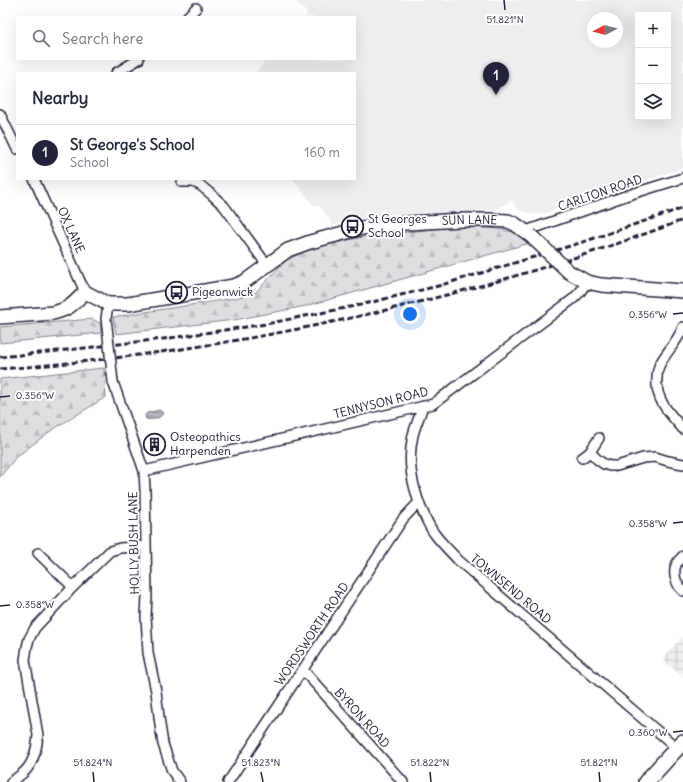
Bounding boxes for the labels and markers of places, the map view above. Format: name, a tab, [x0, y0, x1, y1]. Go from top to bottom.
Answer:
pin: 1	[483, 62, 509, 95]
place label: St Georges School	[368, 211, 427, 240]
bus stop icon: St Georges School	[340, 213, 366, 239]
bus stop icon: Pigeonwick	[164, 279, 190, 305]
place label: Pigeonwick	[192, 284, 253, 299]
place label: Osteopathics Harpenden	[170, 429, 241, 458]
building icon: Osteopathics Harpenden	[141, 431, 167, 457]

